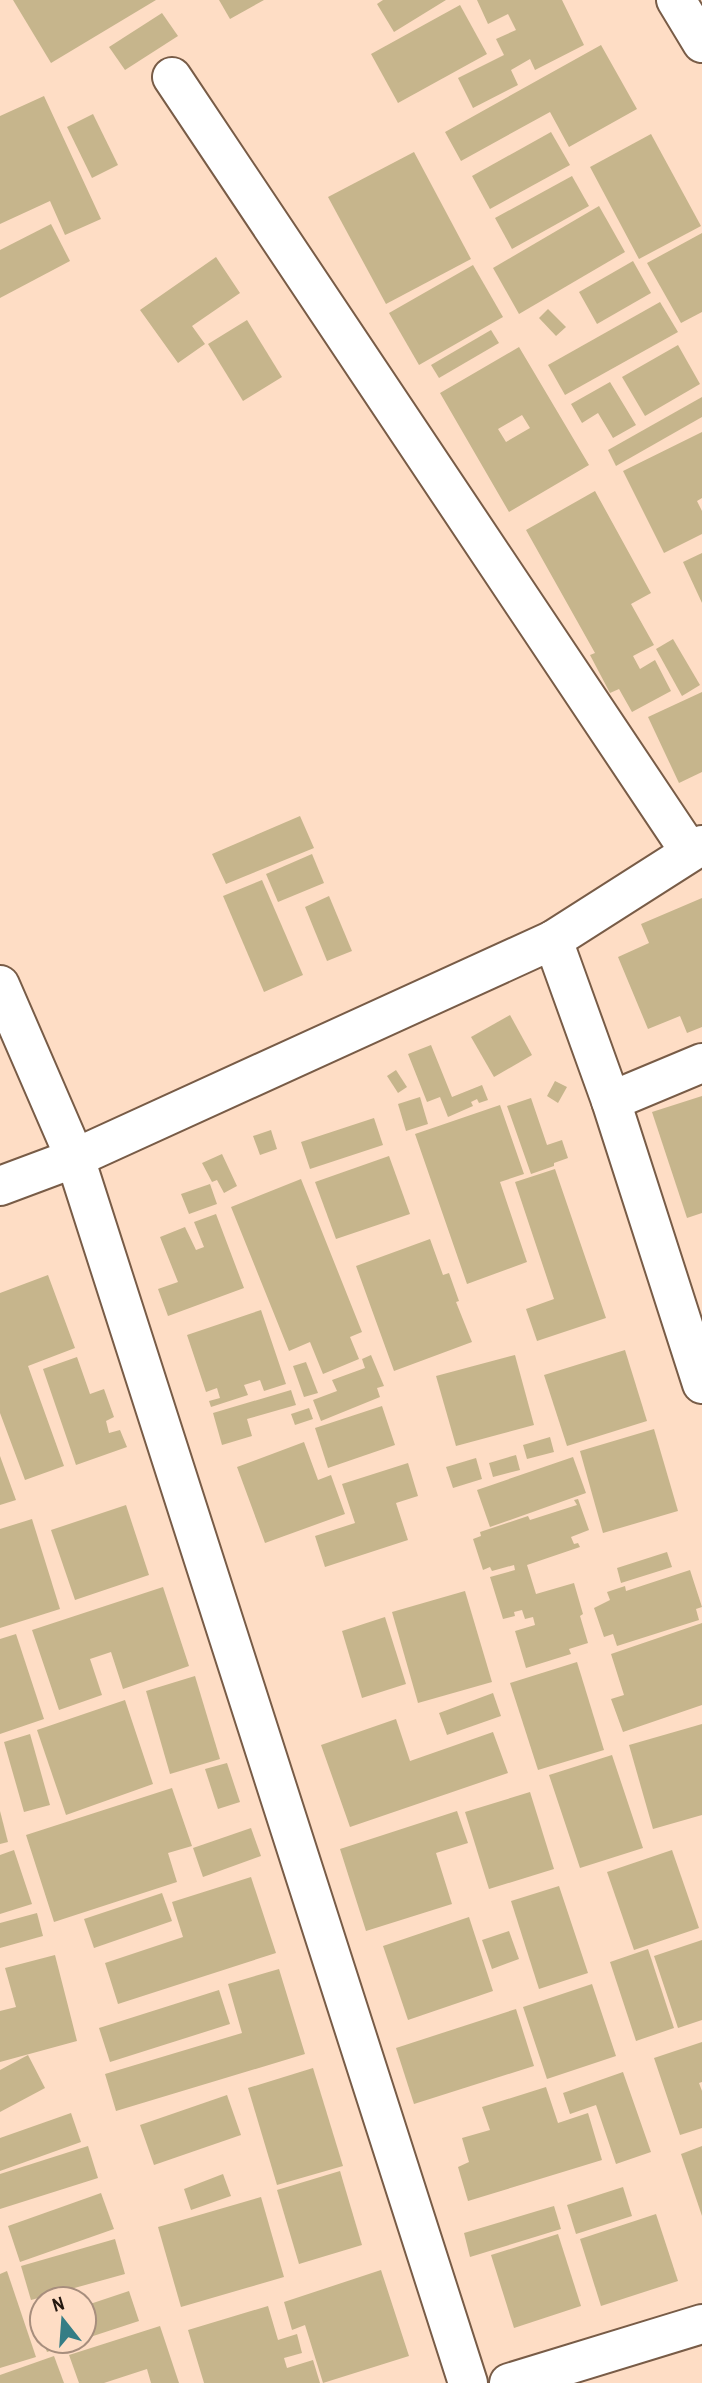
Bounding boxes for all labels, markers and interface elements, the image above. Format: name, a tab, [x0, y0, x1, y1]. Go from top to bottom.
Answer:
north arrow	[28, 2285, 98, 2355]
text: N	[49, 2290, 67, 2318]

